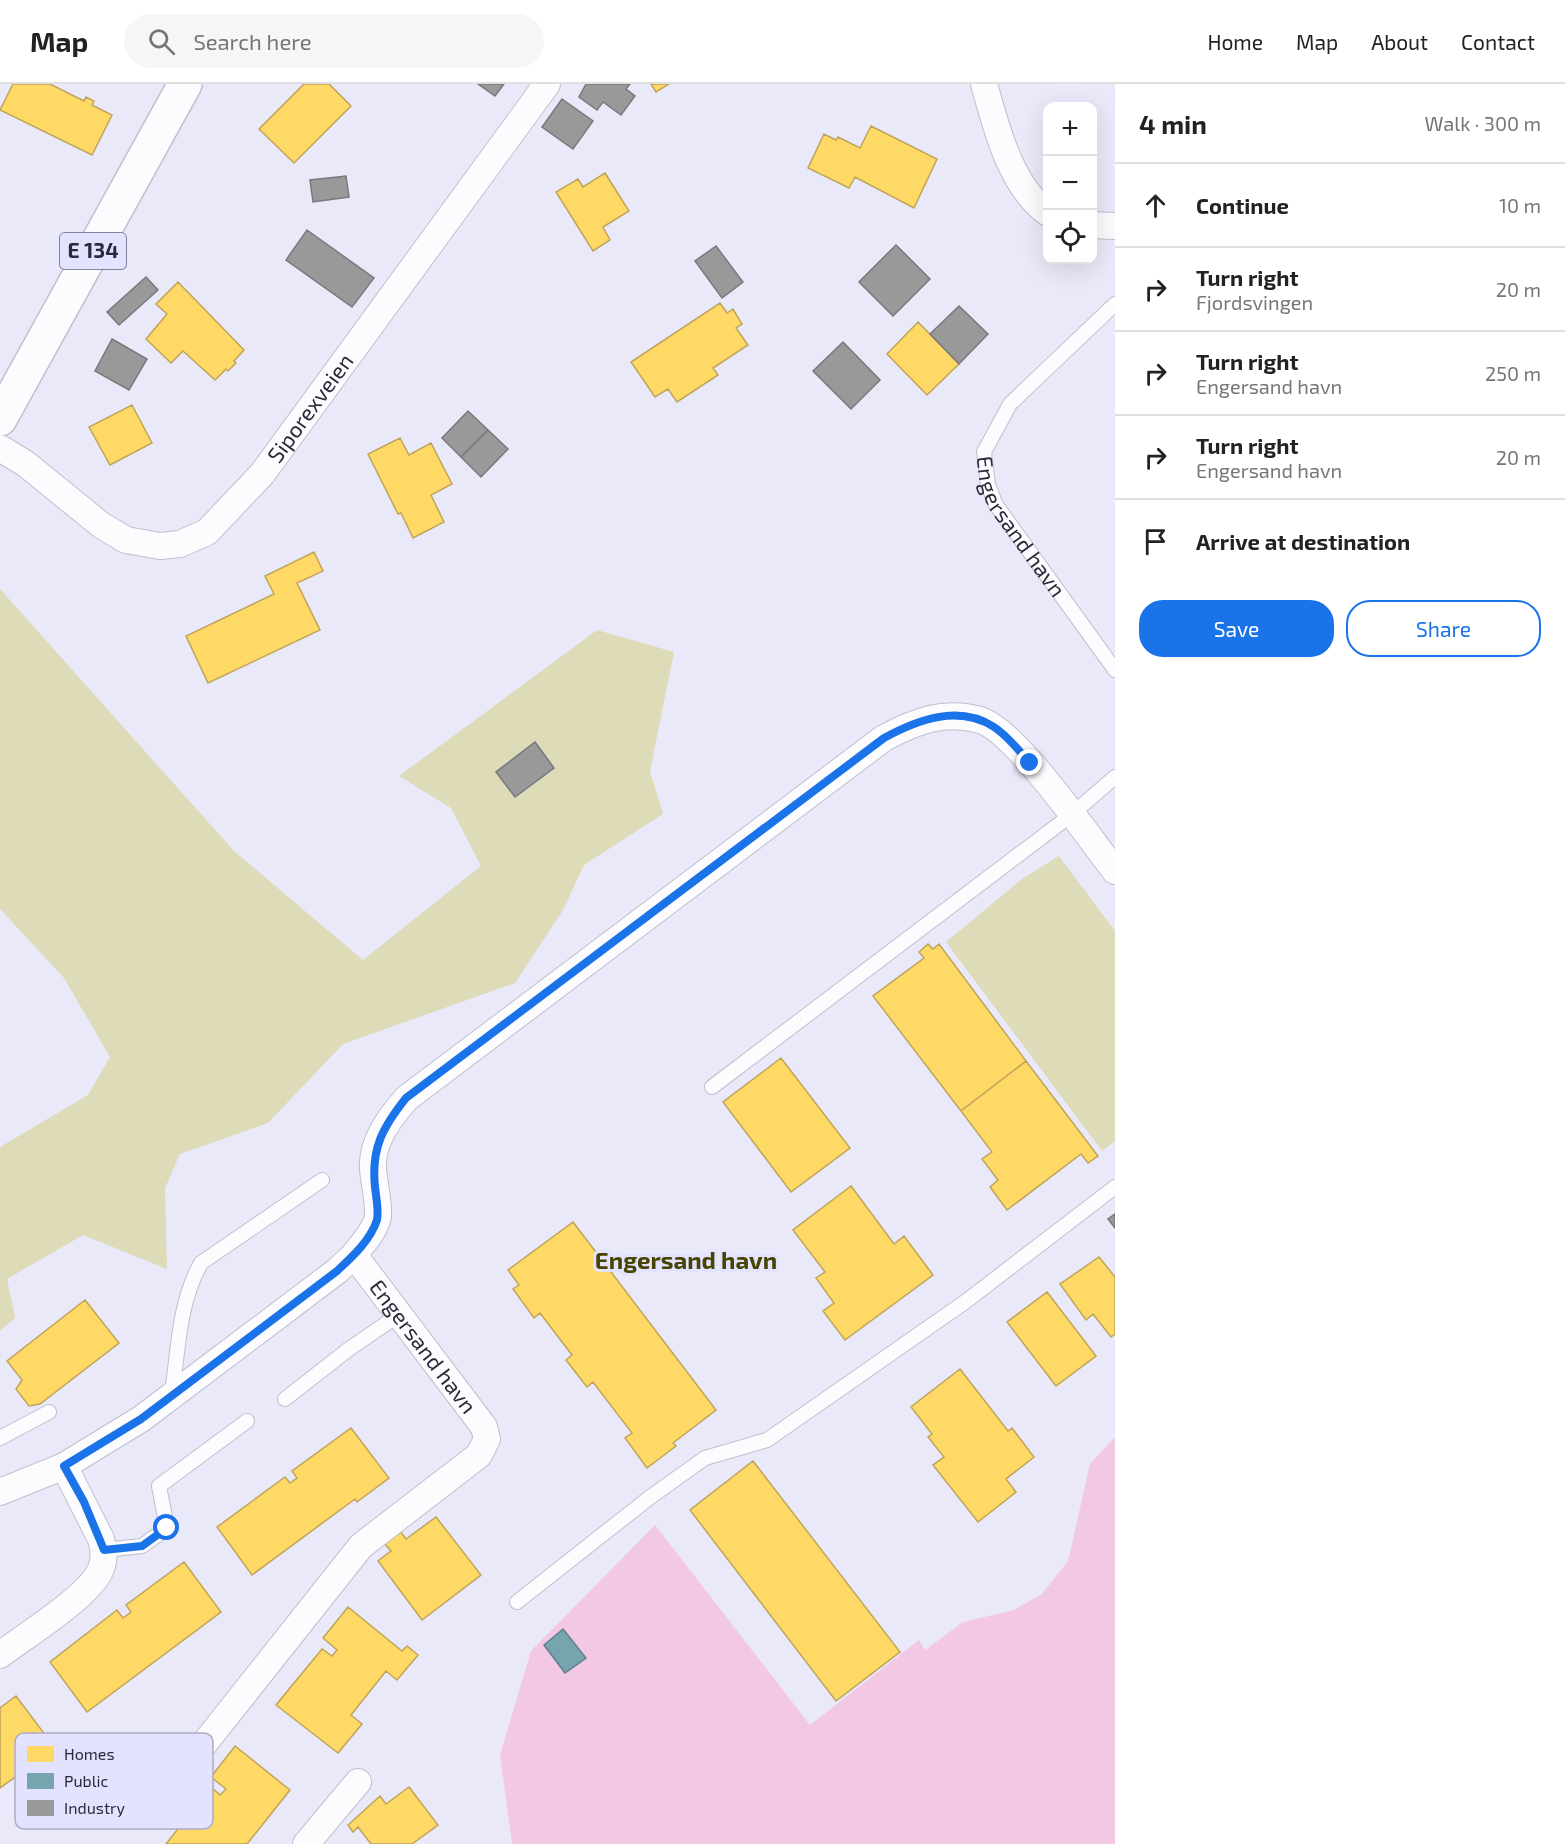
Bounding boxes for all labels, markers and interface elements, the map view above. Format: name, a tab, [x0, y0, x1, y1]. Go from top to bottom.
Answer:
search box	[124, 14, 544, 68]
text: Map	[30, 24, 88, 58]
icon: search	[145, 25, 178, 58]
text: Search here	[193, 28, 312, 54]
text: Home	[1207, 29, 1263, 54]
text: Map	[1296, 29, 1338, 54]
text: About	[1371, 29, 1428, 54]
text: Contact	[1461, 29, 1535, 54]
map controls	[1043, 102, 1097, 264]
button: +	[1043, 102, 1097, 156]
text: 4 min	[1139, 108, 1207, 139]
text: Walk · 300 m	[1425, 111, 1541, 135]
button: −	[1043, 156, 1097, 210]
icon: ahead	[1139, 189, 1172, 222]
text: Continue	[1196, 192, 1289, 218]
text: 10 m	[1499, 193, 1541, 217]
button: locate	[1043, 210, 1097, 264]
road number: E 134	[60, 233, 126, 269]
text: Turn right	[1196, 264, 1298, 290]
icon: right	[1139, 273, 1172, 306]
text: 20 m	[1496, 277, 1541, 301]
text: Fjordsvingen	[1196, 290, 1313, 314]
street label: Siporexveien	[261, 348, 358, 467]
text: Turn right	[1196, 348, 1298, 374]
icon: right	[1139, 357, 1172, 390]
text: 250 m	[1485, 361, 1541, 385]
text: Engersand havn	[1196, 374, 1342, 398]
text: Turn right	[1196, 432, 1298, 458]
icon: right	[1139, 441, 1172, 474]
text: 20 m	[1496, 445, 1541, 469]
street label: Engersand havn	[973, 454, 1072, 601]
text: Engersand havn	[1196, 458, 1342, 482]
icon: arrive	[1139, 525, 1172, 558]
text: Arrive at destination	[1196, 528, 1410, 554]
button: Save	[1139, 600, 1334, 657]
button: Share	[1346, 600, 1541, 657]
route end	[1016, 749, 1042, 775]
district label: Engersand havn	[595, 1245, 777, 1274]
street label: Engersand havn	[365, 1274, 483, 1418]
route start	[153, 1514, 179, 1540]
legend	[15, 1733, 213, 1829]
text: Homes	[64, 1744, 115, 1763]
text: Public	[64, 1771, 108, 1790]
text: Industry	[64, 1798, 125, 1817]

